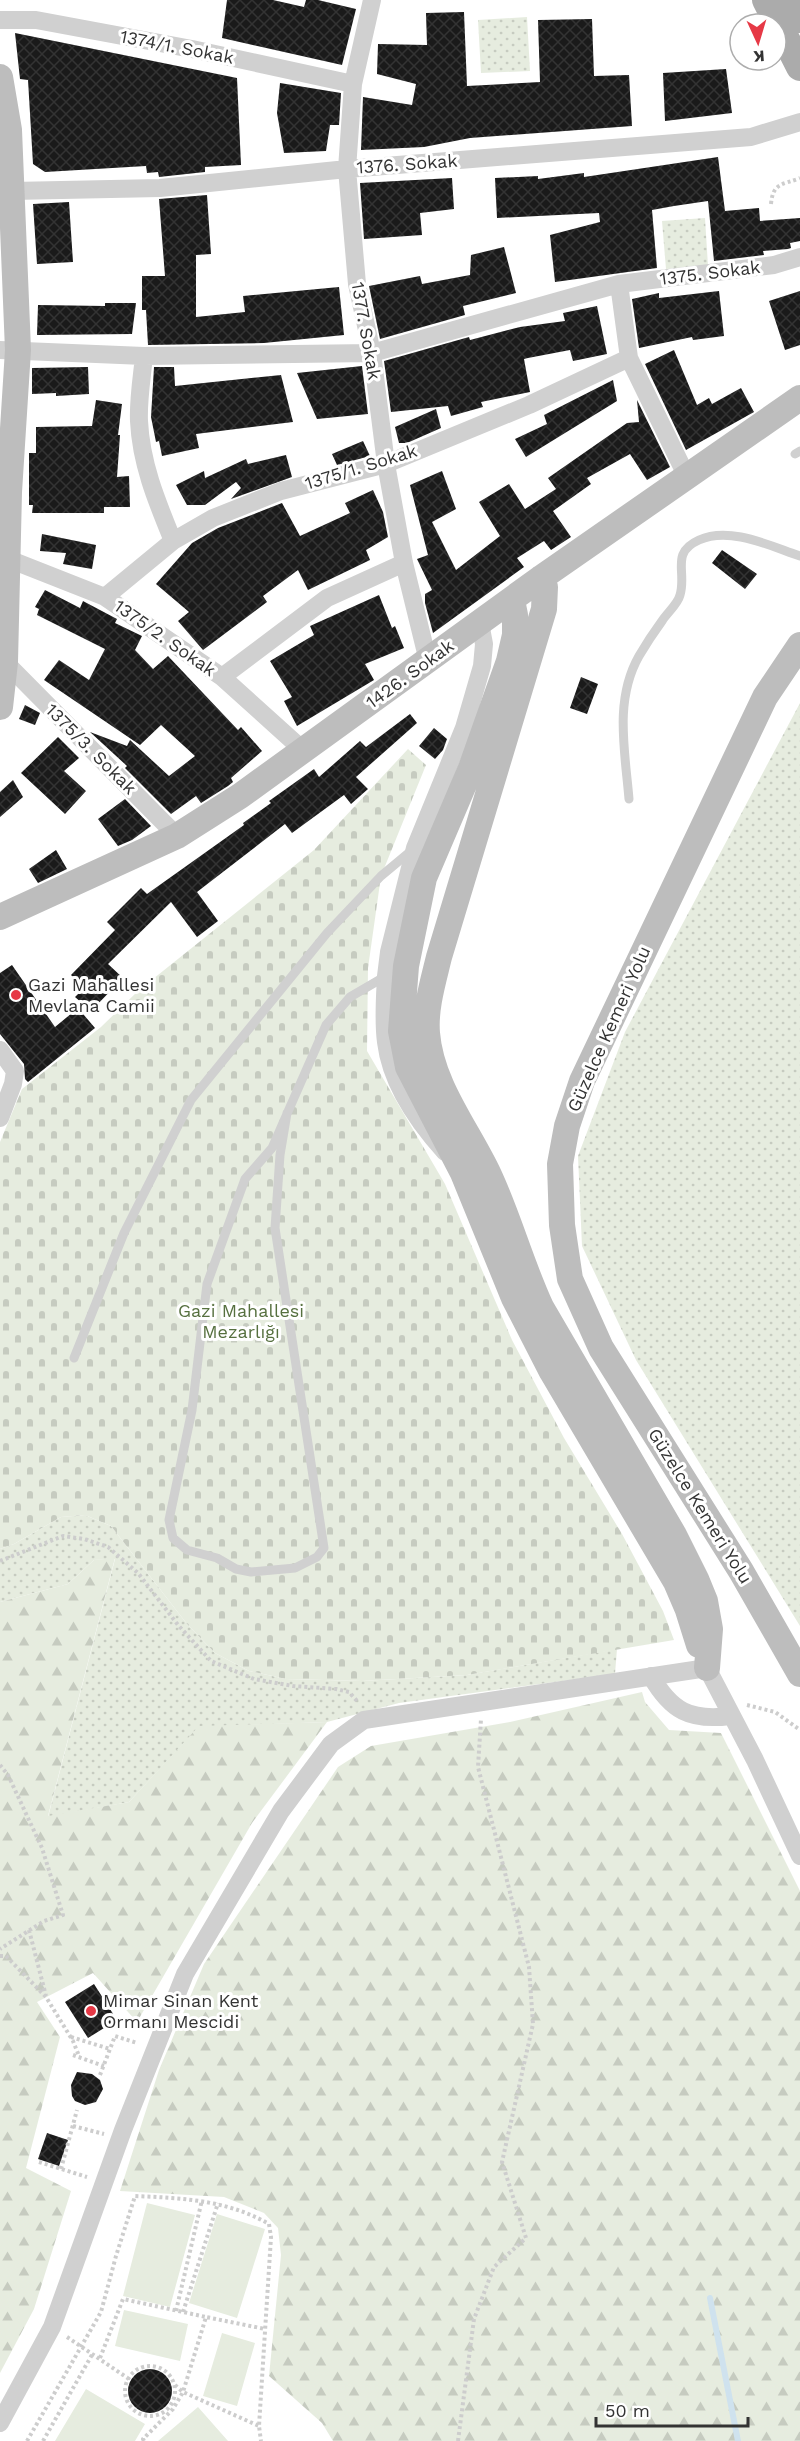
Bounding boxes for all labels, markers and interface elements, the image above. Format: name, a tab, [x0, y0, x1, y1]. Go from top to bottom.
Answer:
north arrow	[728, 12, 788, 72]
street label: 1374/1. Sokak	[119, 25, 236, 68]
text: K	[753, 47, 765, 66]
street label: 1376. Sokak	[356, 149, 458, 178]
street label: 1375. Sokak	[659, 256, 761, 289]
street label: 1377. Sokak	[348, 280, 385, 381]
street label: 1375/1. Sokak	[302, 440, 419, 494]
street label: 1375/2. Sokak	[110, 595, 220, 680]
street label: 1426. Sokak	[362, 635, 458, 712]
street label: 1375/3. Sokak	[42, 699, 141, 798]
street label: Güzelce Kemeri Yolu	[563, 943, 655, 1115]
place label: Gazi Mahallesi Mevlana Camii	[28, 974, 155, 1016]
marker: Gazi Mahallesi Mevlana Camii	[9, 988, 23, 1002]
park label: Gazi Mahallesi Mezarlığı	[178, 1300, 304, 1342]
street label: Güzelce Kemeri Yolu	[644, 1424, 757, 1587]
place label: Mimar Sinan Kent Ormanı Mescidi	[103, 1990, 259, 2032]
marker: Mimar Sinan Kent Ormanı Mescidi	[84, 2004, 98, 2018]
scale bar	[596, 2390, 748, 2428]
text: 50 m	[605, 2400, 650, 2421]

